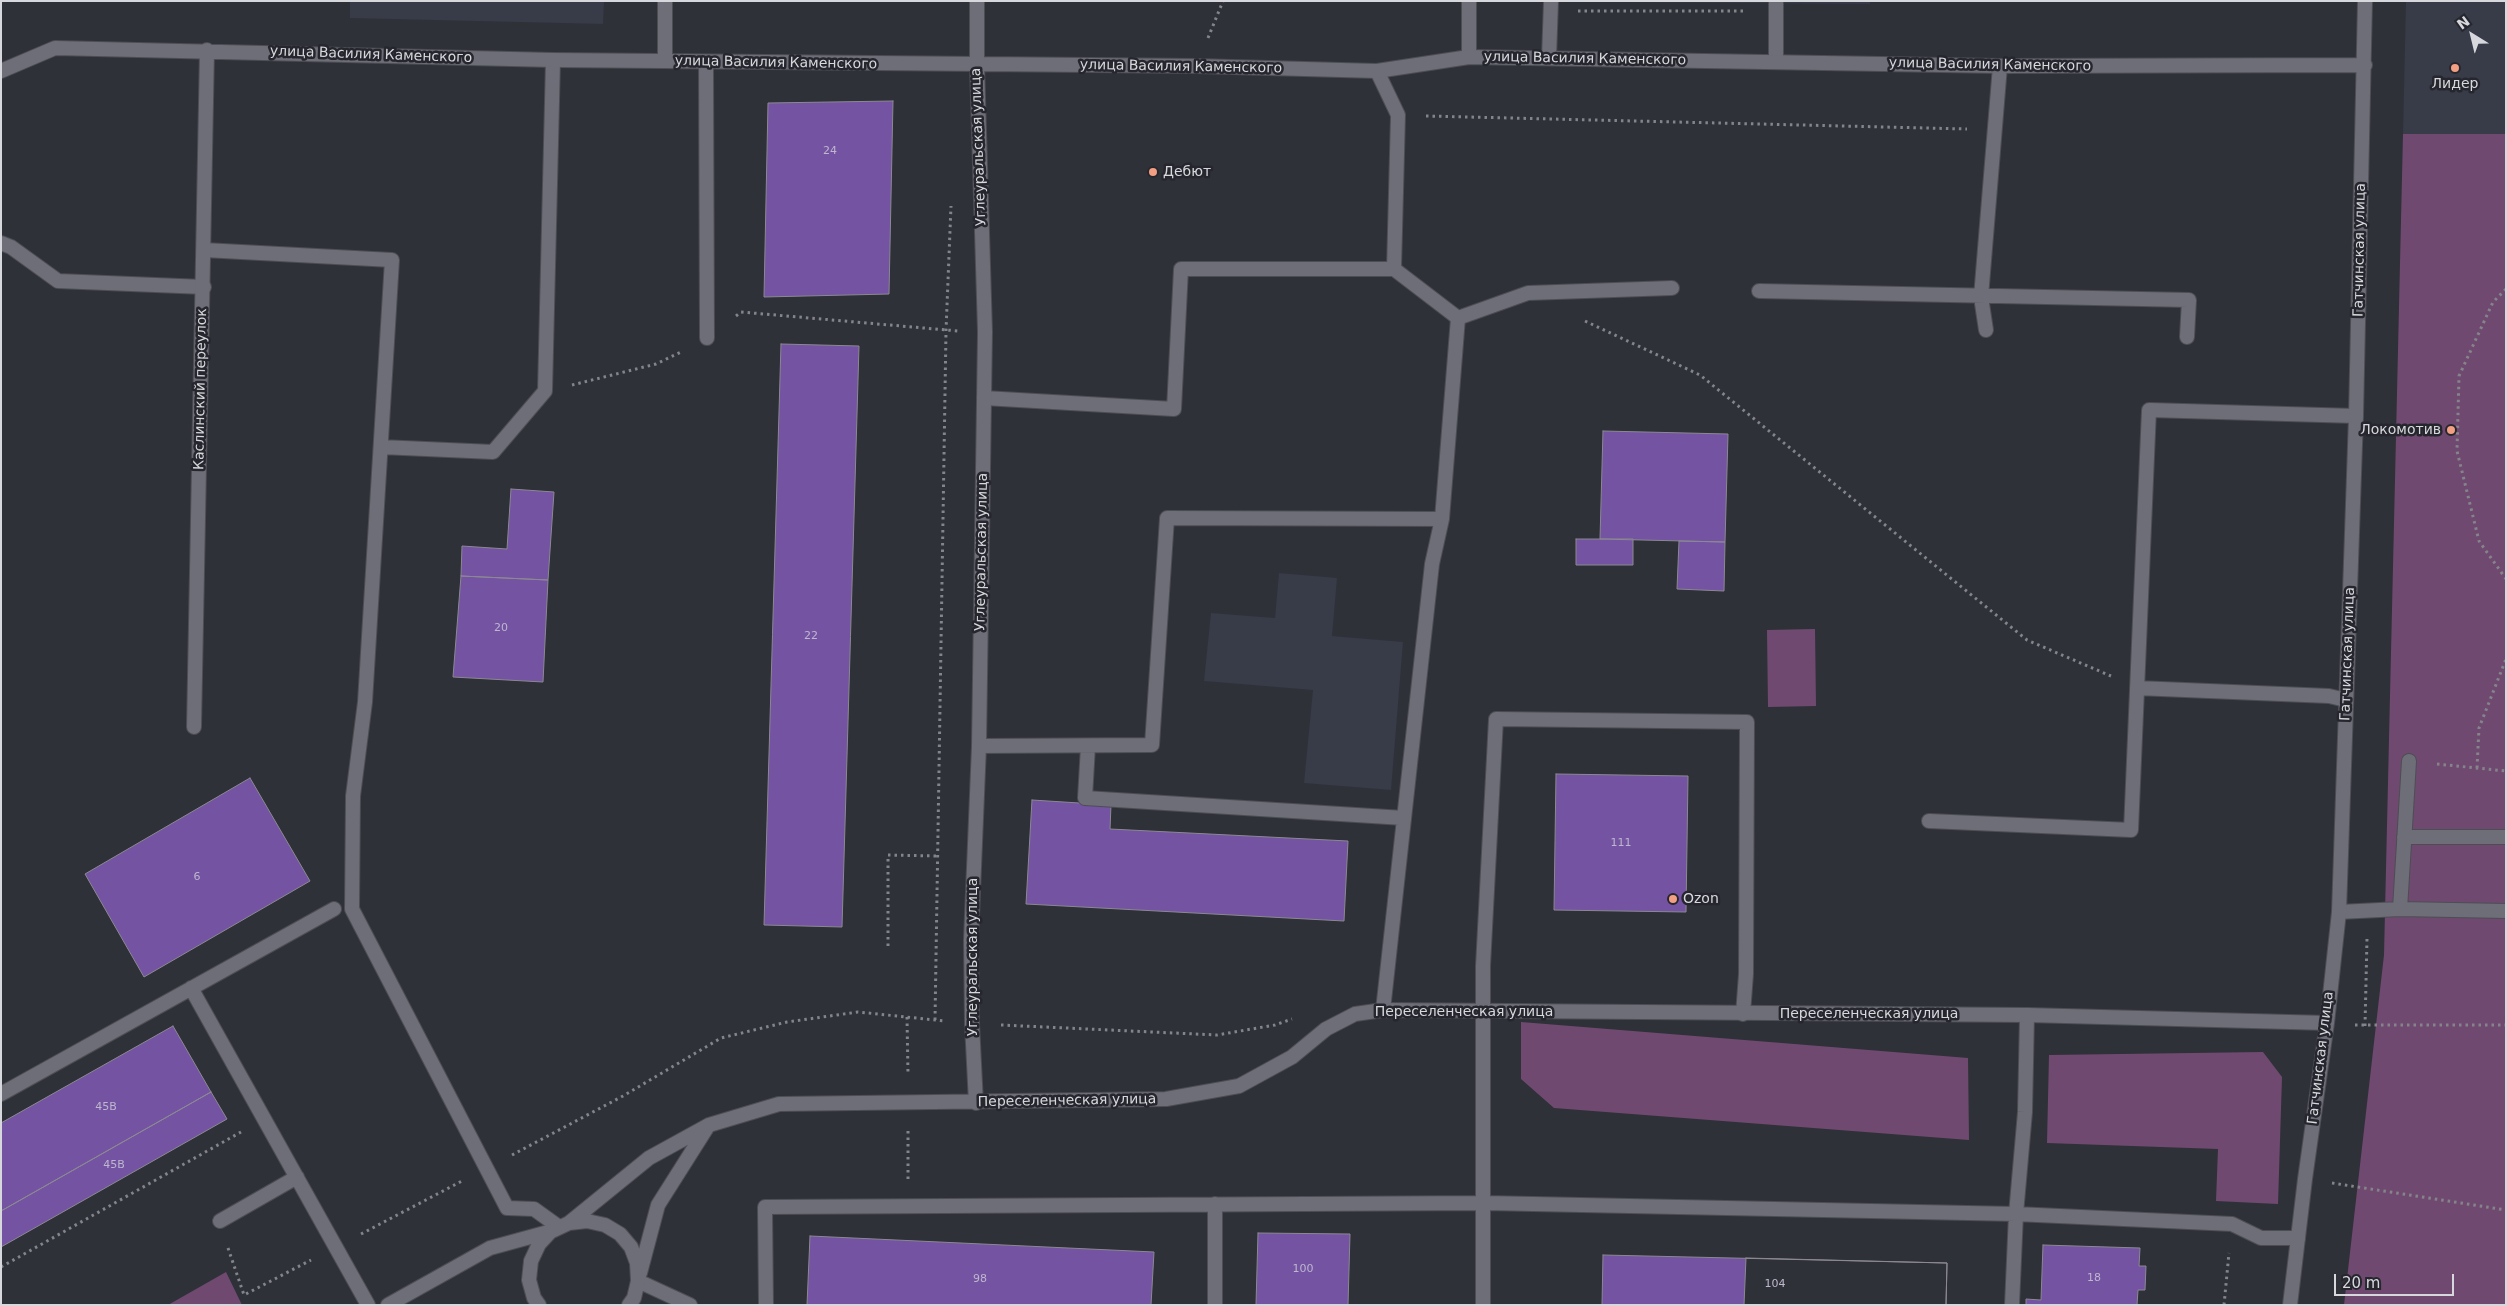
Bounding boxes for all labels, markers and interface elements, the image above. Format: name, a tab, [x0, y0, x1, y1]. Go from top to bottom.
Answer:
north arrow	[2447, 10, 2497, 60]
text: N	[2454, 13, 2473, 33]
street label: улица Василия Каменского	[270, 43, 472, 67]
street label: улица Василия Каменского	[1484, 49, 1686, 69]
street label: улица Василия Каменского	[675, 53, 877, 73]
street label: улица Василия Каменского	[1889, 55, 2091, 75]
street label: улица Василия Каменского	[1080, 57, 1282, 77]
marker: Лидер	[2449, 62, 2461, 74]
street label: Углеуральская улица	[968, 68, 990, 226]
place label: Лидер	[2432, 76, 2478, 92]
house number: 24	[823, 144, 837, 158]
place label: Дебют	[1163, 164, 1211, 180]
marker: Дебют	[1147, 166, 1159, 178]
street label: Гатчинская улица	[2350, 183, 2370, 317]
street label: Каслинский переулок	[191, 308, 211, 470]
place label: Локомотив	[2360, 422, 2441, 438]
marker: Локомотив	[2445, 424, 2457, 436]
street label: Углеуральская улица	[972, 473, 992, 631]
street label: Гатчинская улица	[2337, 587, 2359, 721]
house number: 20	[494, 621, 508, 635]
house number: 22	[804, 629, 818, 643]
house number: 111	[1611, 836, 1631, 850]
house number: 6	[194, 870, 200, 884]
street label: Углеуральская улица	[965, 878, 981, 1036]
place label: Ozon	[1683, 891, 1719, 907]
marker: Ozon	[1667, 893, 1679, 905]
street label: Гатчинская улица	[2305, 991, 2337, 1125]
street label: Переселенческая улица	[1375, 1004, 1553, 1020]
street label: Переселенческая улица	[1780, 1006, 1958, 1022]
street label: Переселенческая улица	[978, 1091, 1156, 1111]
house number: 45В	[95, 1100, 117, 1114]
house number: 45В	[103, 1158, 125, 1172]
house number: 100	[1293, 1262, 1313, 1276]
scale bar	[2337, 1264, 2457, 1296]
house number: 18	[2087, 1271, 2101, 1285]
house number: 98	[973, 1272, 987, 1286]
text: 20 m	[2342, 1274, 2380, 1292]
house number: 104	[1765, 1277, 1785, 1291]

